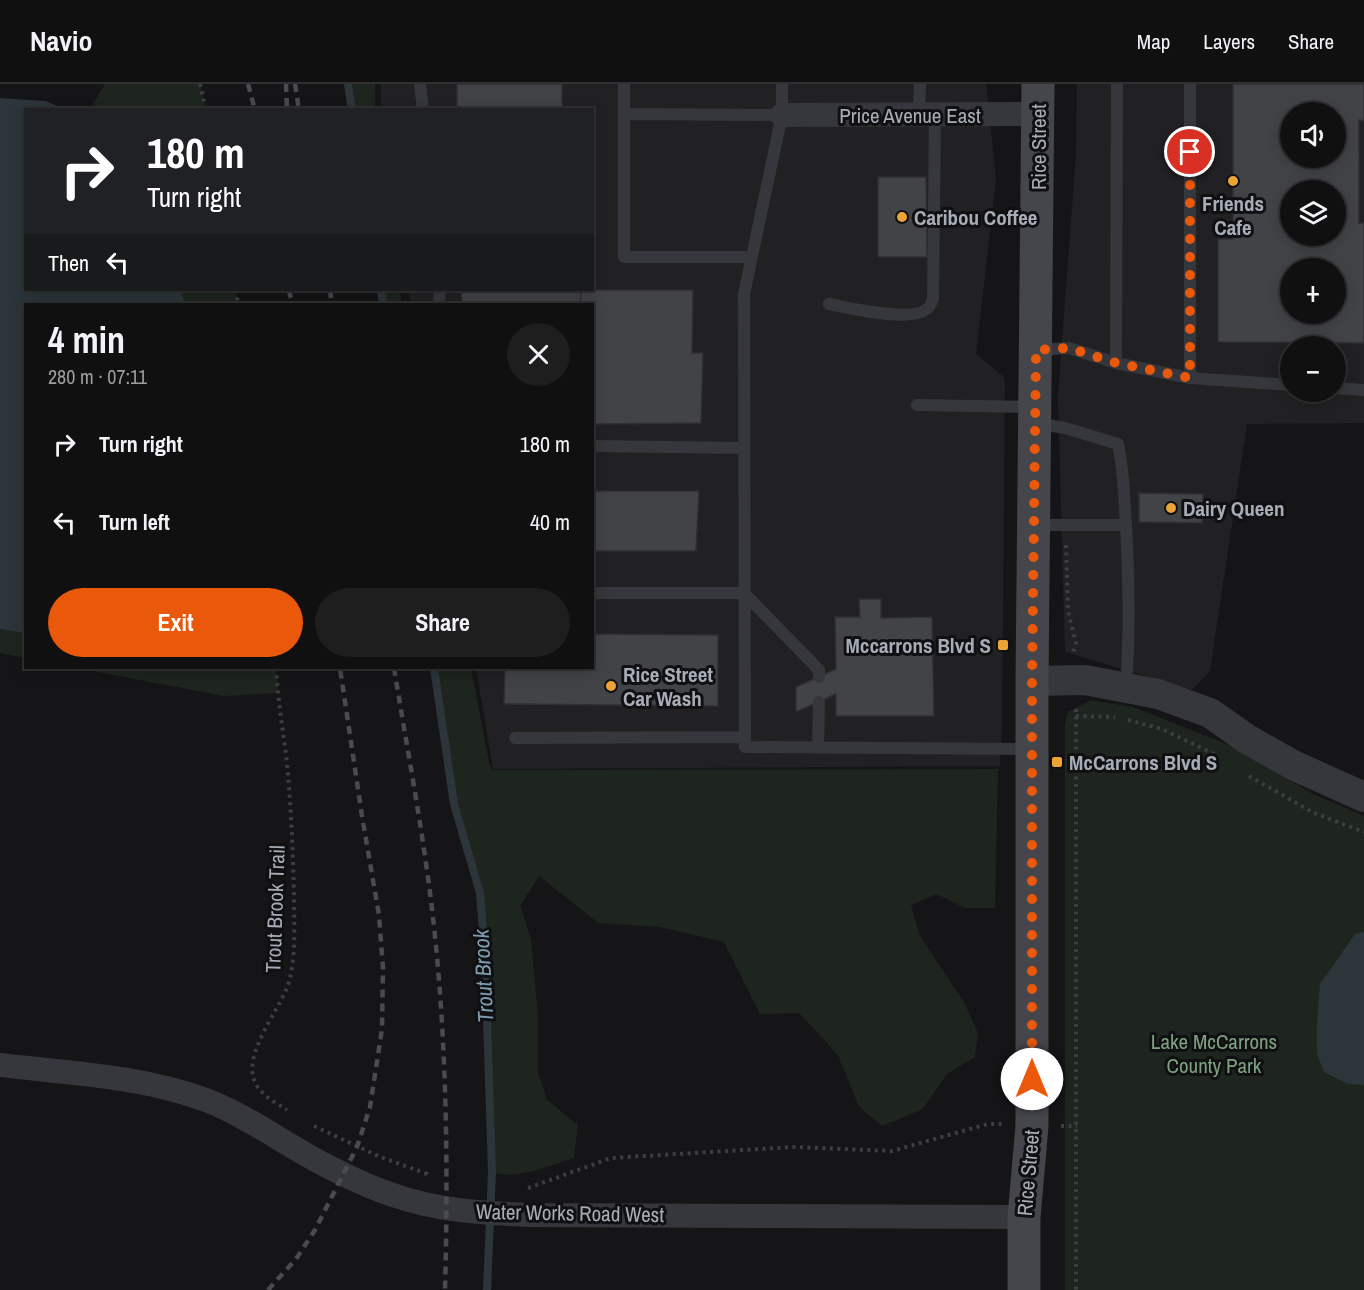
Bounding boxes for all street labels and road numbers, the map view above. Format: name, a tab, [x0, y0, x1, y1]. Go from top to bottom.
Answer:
street label: Price Avenue East	[839, 101, 981, 130]
street label: Rice Street	[1024, 104, 1053, 190]
street label: Trout Brook Trail	[258, 845, 292, 973]
street label: Rice Street	[1010, 1129, 1046, 1217]
street label: Water Works Road West	[476, 1197, 665, 1229]

